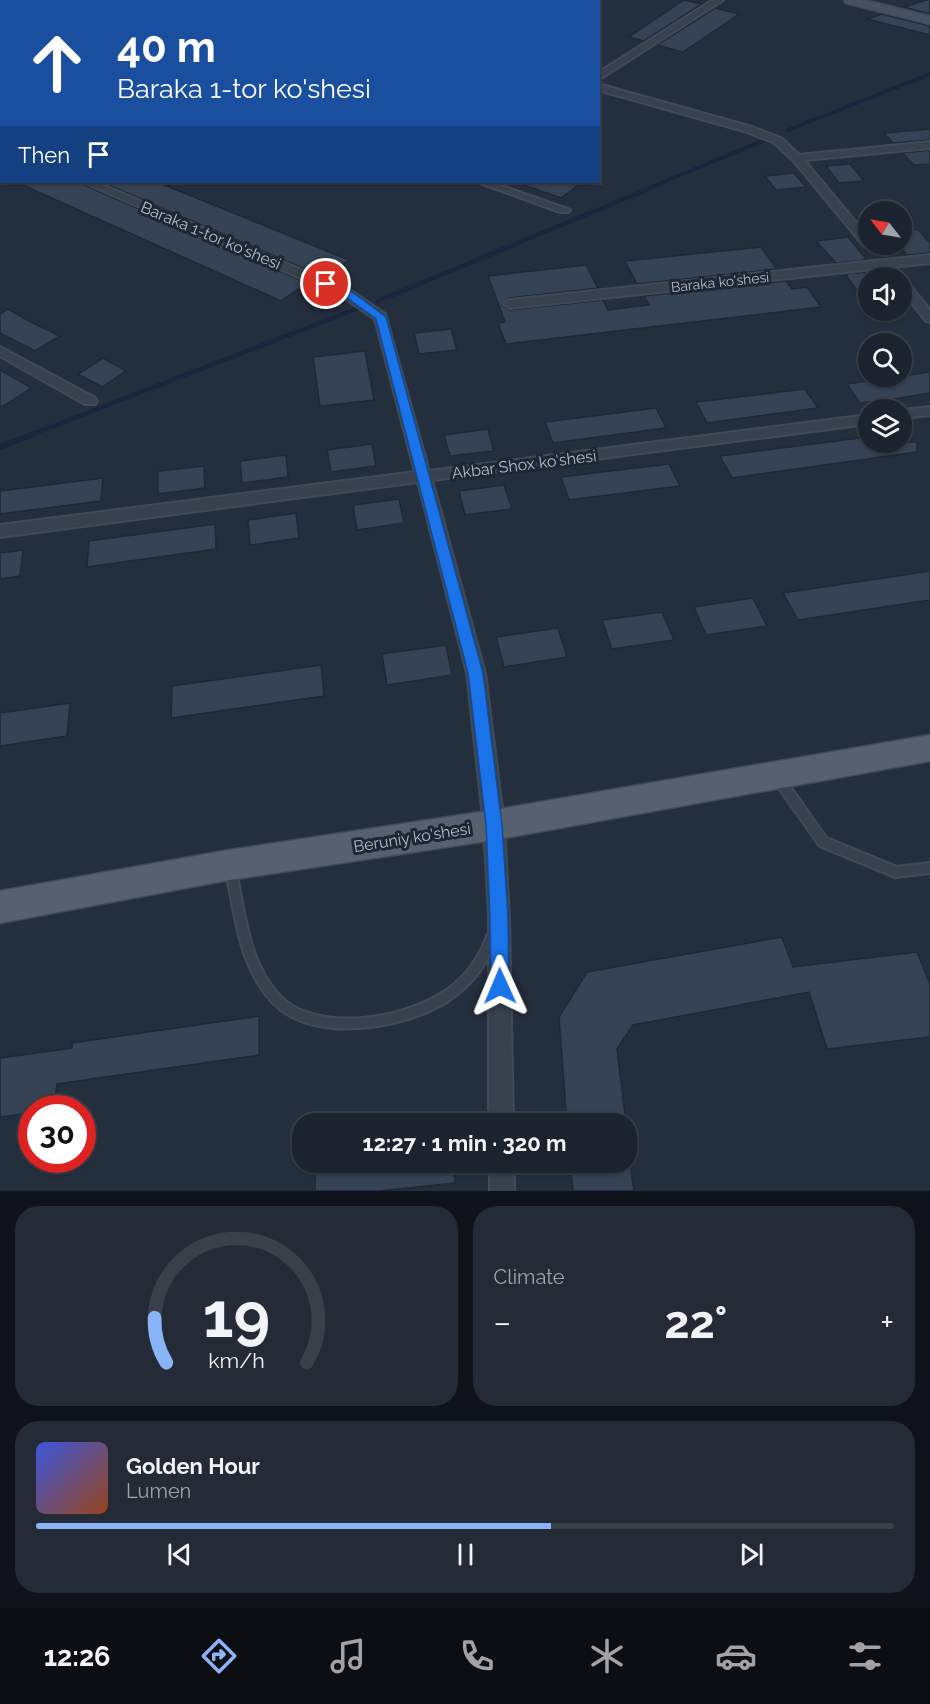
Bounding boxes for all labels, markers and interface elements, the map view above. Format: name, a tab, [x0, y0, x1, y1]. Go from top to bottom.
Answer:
text: 40 m	[117, 23, 216, 72]
icon: ahead	[18, 24, 96, 102]
text: Baraka 1-tor ko'shesi	[117, 73, 371, 104]
icon: arrive	[82, 138, 115, 171]
text: Then	[18, 142, 70, 168]
street label: Baraka 1-tor ko'shesi	[138, 197, 284, 274]
north arrow	[858, 201, 912, 255]
map controls	[858, 201, 912, 453]
pin	[300, 258, 351, 309]
icon: arrive	[309, 267, 342, 300]
button: sound	[858, 267, 912, 321]
street label: Baraka ko'shesi	[670, 269, 770, 295]
button: search	[858, 333, 912, 387]
button: layers	[858, 399, 912, 453]
street label: Akbar Shox ko'shesi	[451, 446, 597, 483]
street label: Beruniy ko'shesi	[352, 819, 472, 856]
position arrow	[468, 954, 532, 1018]
speed limit sign: 30	[18, 1095, 96, 1173]
text: 12:27 · 1 min · 320 m	[363, 1130, 566, 1156]
text: Climate	[494, 1265, 565, 1289]
text: 19	[202, 1278, 270, 1352]
text: 22°	[664, 1296, 727, 1349]
text: −	[494, 1303, 511, 1342]
text: +	[880, 1303, 894, 1342]
text: km/h	[208, 1348, 265, 1373]
text: Golden Hour	[126, 1453, 260, 1479]
text: Lumen	[126, 1479, 191, 1503]
icon: previous	[163, 1538, 196, 1571]
icon: pause	[449, 1538, 482, 1571]
icon: next	[735, 1538, 768, 1571]
icon: directions	[198, 1635, 240, 1677]
icon: music	[327, 1635, 369, 1677]
icon: phone	[456, 1635, 498, 1677]
icon: climate	[586, 1635, 628, 1677]
icon: car	[715, 1635, 757, 1677]
icon: filters	[844, 1635, 886, 1677]
text: 12:26	[44, 1641, 111, 1672]

